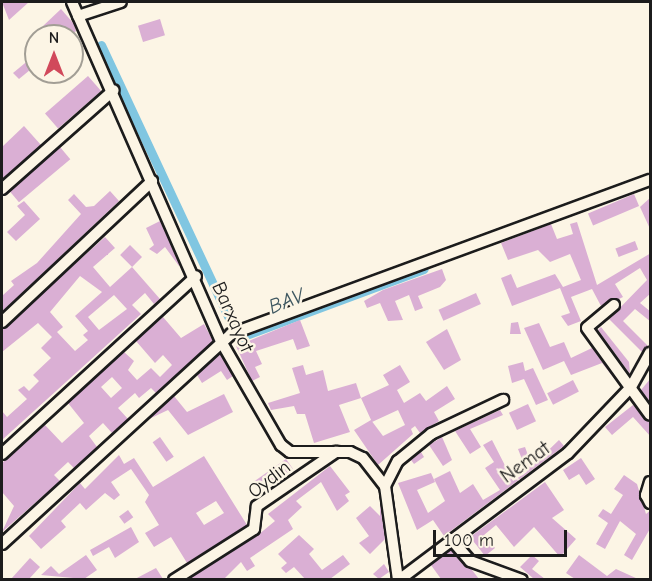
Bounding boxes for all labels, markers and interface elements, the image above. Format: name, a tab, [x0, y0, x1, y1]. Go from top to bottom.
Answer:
north arrow	[24, 24, 84, 84]
text: N	[49, 29, 59, 47]
street label: Barxayot	[207, 278, 259, 356]
water label: BAV	[265, 283, 307, 319]
street label: Nemat	[495, 436, 555, 488]
street label: Oydin	[243, 455, 295, 503]
scale bar	[436, 518, 570, 556]
text: 100 m	[444, 530, 494, 551]

